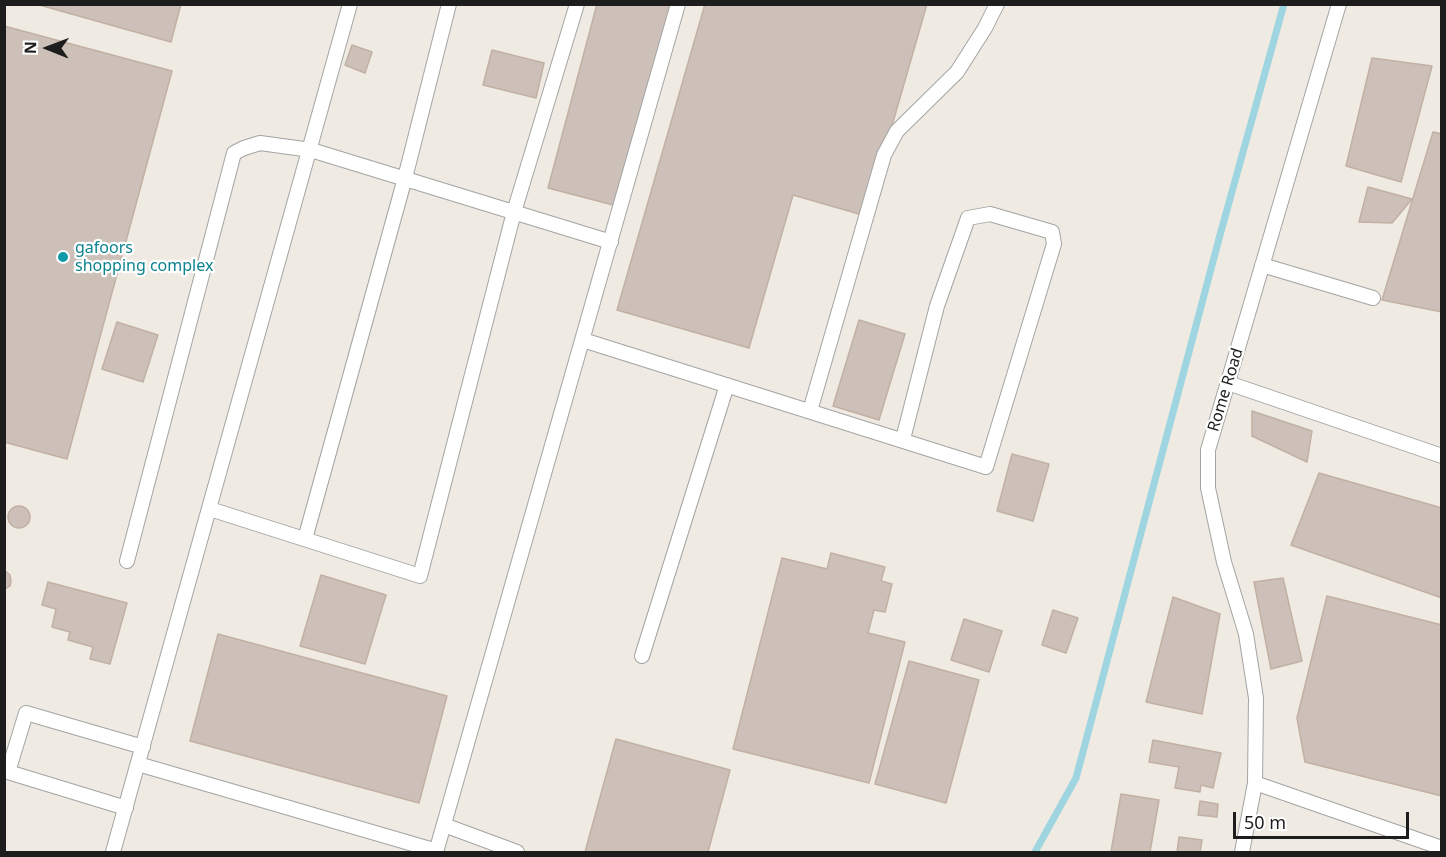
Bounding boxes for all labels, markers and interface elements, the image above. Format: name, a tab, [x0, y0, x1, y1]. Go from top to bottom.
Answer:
north arrow	[18, 18, 78, 78]
text: N	[19, 41, 41, 54]
place label: gafoors shopping complex	[75, 238, 213, 276]
marker: gafoors shopping complex	[56, 250, 70, 264]
street label: Rome Road	[1204, 346, 1248, 434]
scale bar	[1236, 800, 1412, 838]
text: 50 m	[1244, 810, 1286, 834]

